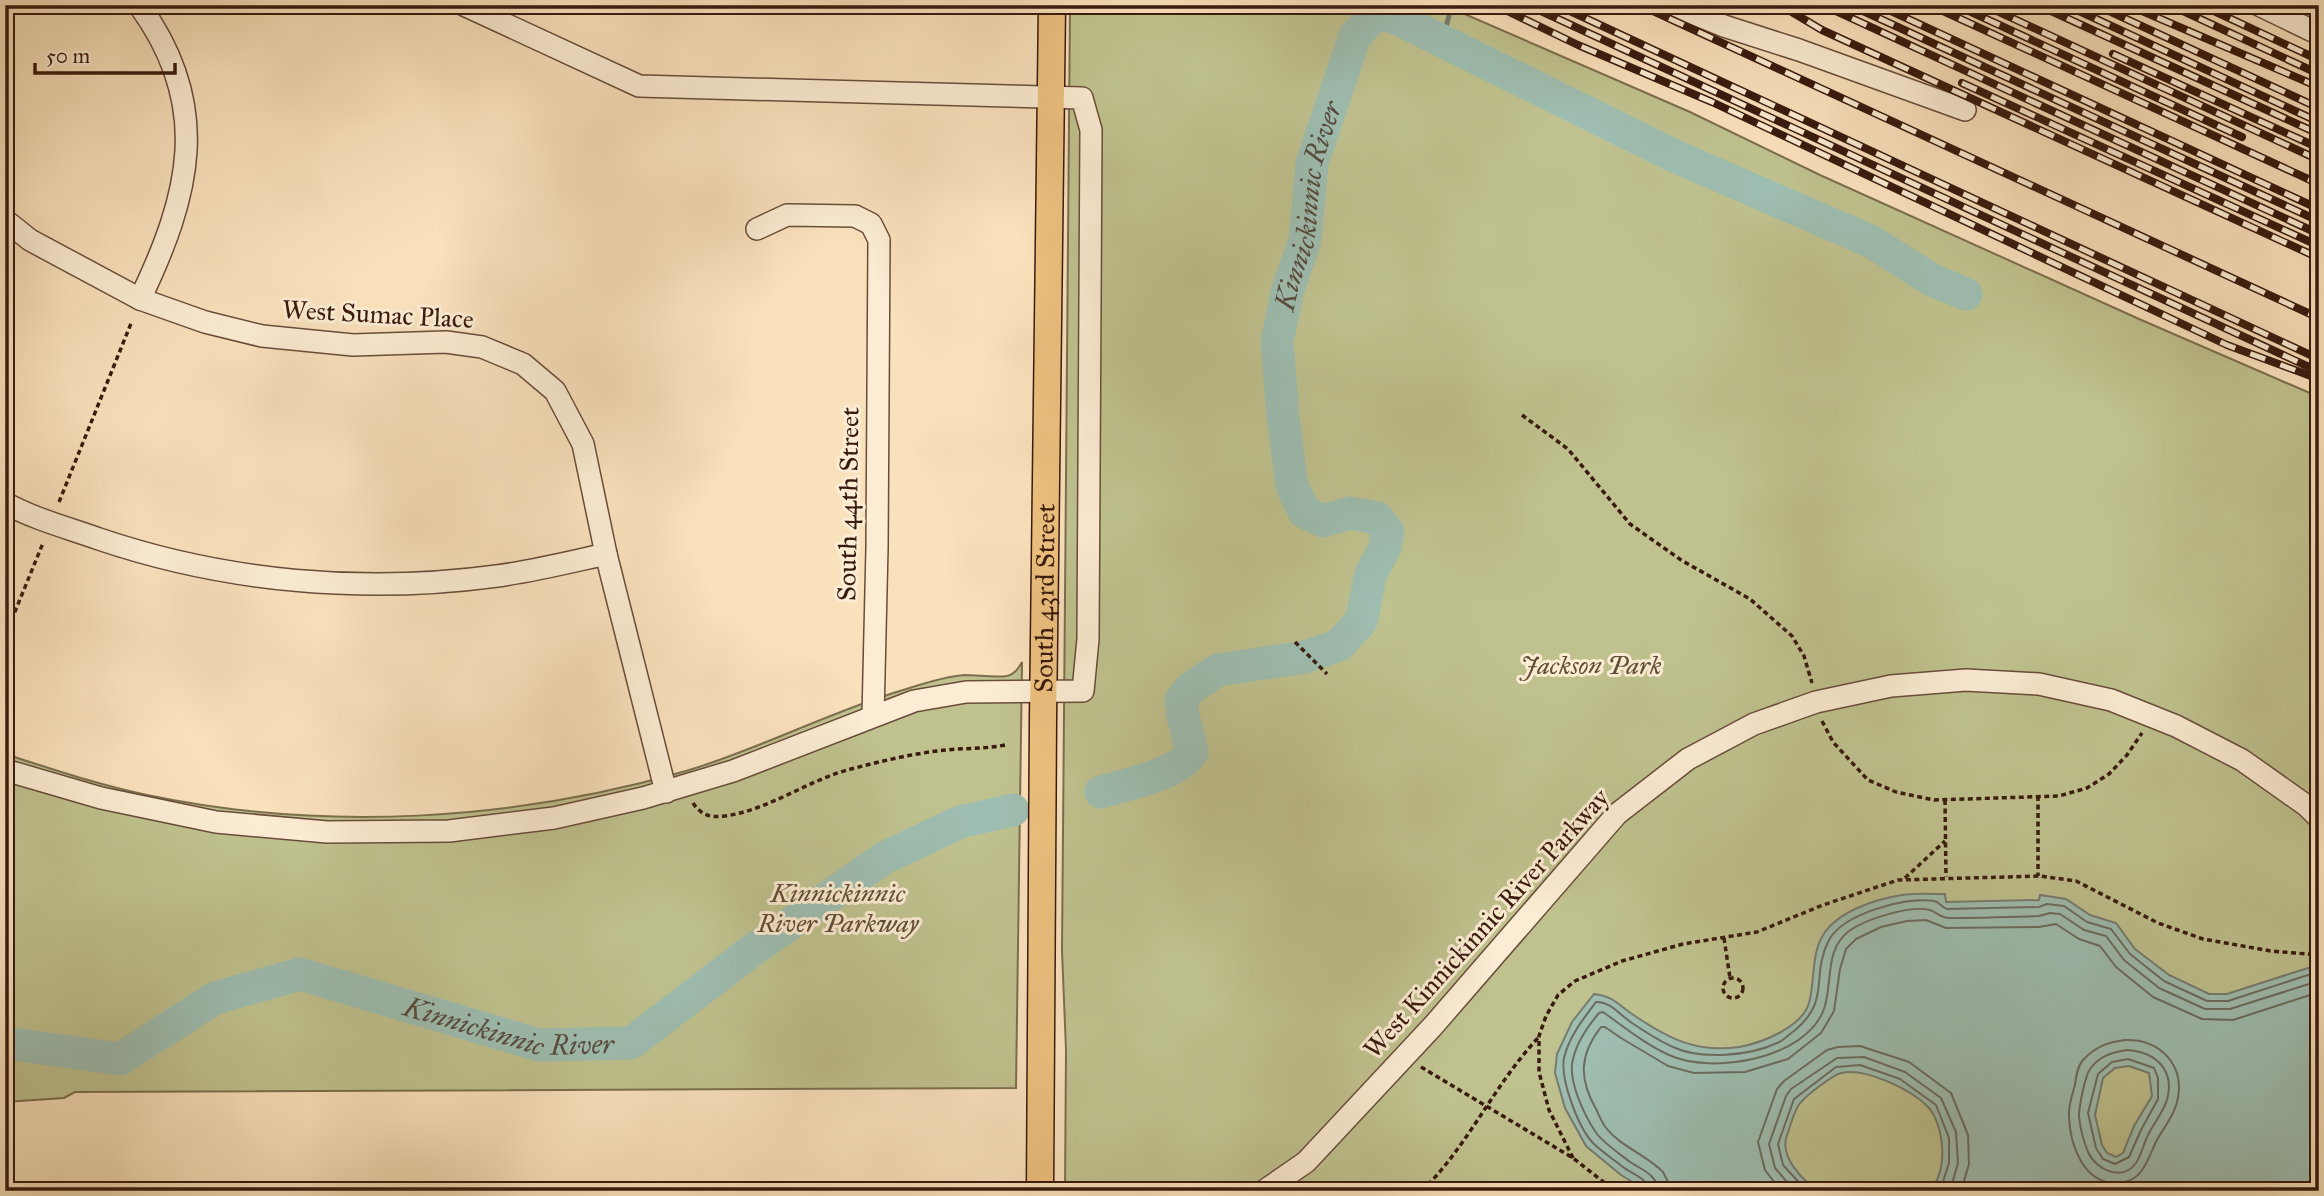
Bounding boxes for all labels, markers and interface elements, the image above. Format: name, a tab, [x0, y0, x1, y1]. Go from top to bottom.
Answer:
scale bar	[35, 32, 175, 76]
text: 50 m	[46, 43, 91, 69]
water label: Kinnickinnic River	[1266, 95, 1350, 315]
street label: West Sumac Place	[281, 293, 475, 335]
street label: South 44th Street	[830, 407, 866, 601]
street label: South 43rd Street	[1027, 503, 1062, 693]
park label: Jackson Park	[1518, 649, 1662, 681]
street label: West Kinnickinnic River Parkway	[1356, 781, 1616, 1064]
park label: Kinnickinnic River Parkway	[757, 877, 920, 939]
water label: Kinnickinnic River	[398, 988, 615, 1063]

